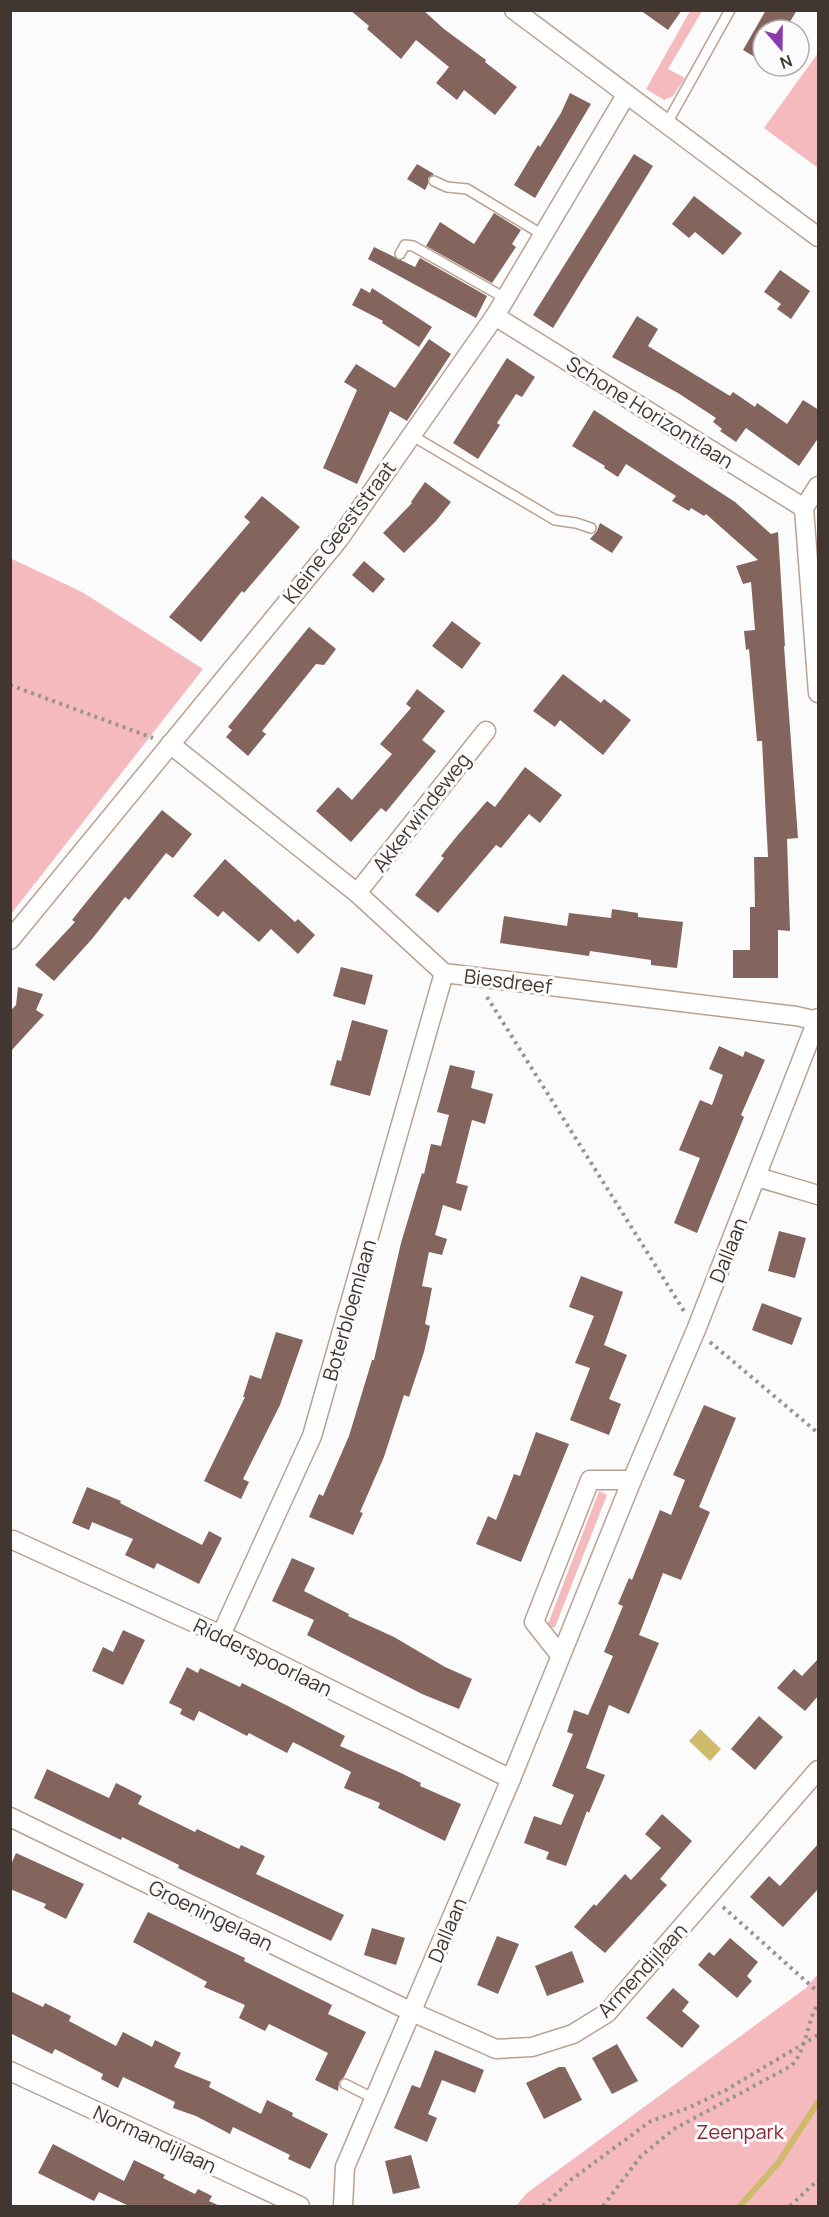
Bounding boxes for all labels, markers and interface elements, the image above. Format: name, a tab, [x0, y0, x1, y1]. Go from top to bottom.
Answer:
north arrow	[751, 18, 811, 78]
text: N	[777, 50, 795, 74]
street label: Schone Horizontlaan	[561, 350, 739, 474]
street label: Kleine Geeststraat	[276, 455, 402, 609]
street label: Akkerwindeweg	[366, 747, 476, 877]
street label: Biesdreef	[462, 962, 554, 1000]
street label: Dallaan	[703, 1213, 753, 1287]
street label: Boterbloemlaan	[316, 1236, 382, 1384]
street label: Ridderspoorlaan	[189, 1612, 337, 1702]
street label: Groeningelaan	[144, 1873, 278, 1957]
street label: Dallaan	[421, 1893, 473, 1967]
street label: Armendijlaan	[591, 1917, 693, 2023]
street label: Normandijlaan	[89, 2099, 221, 2179]
park label: Zeenpark	[696, 2118, 785, 2145]

